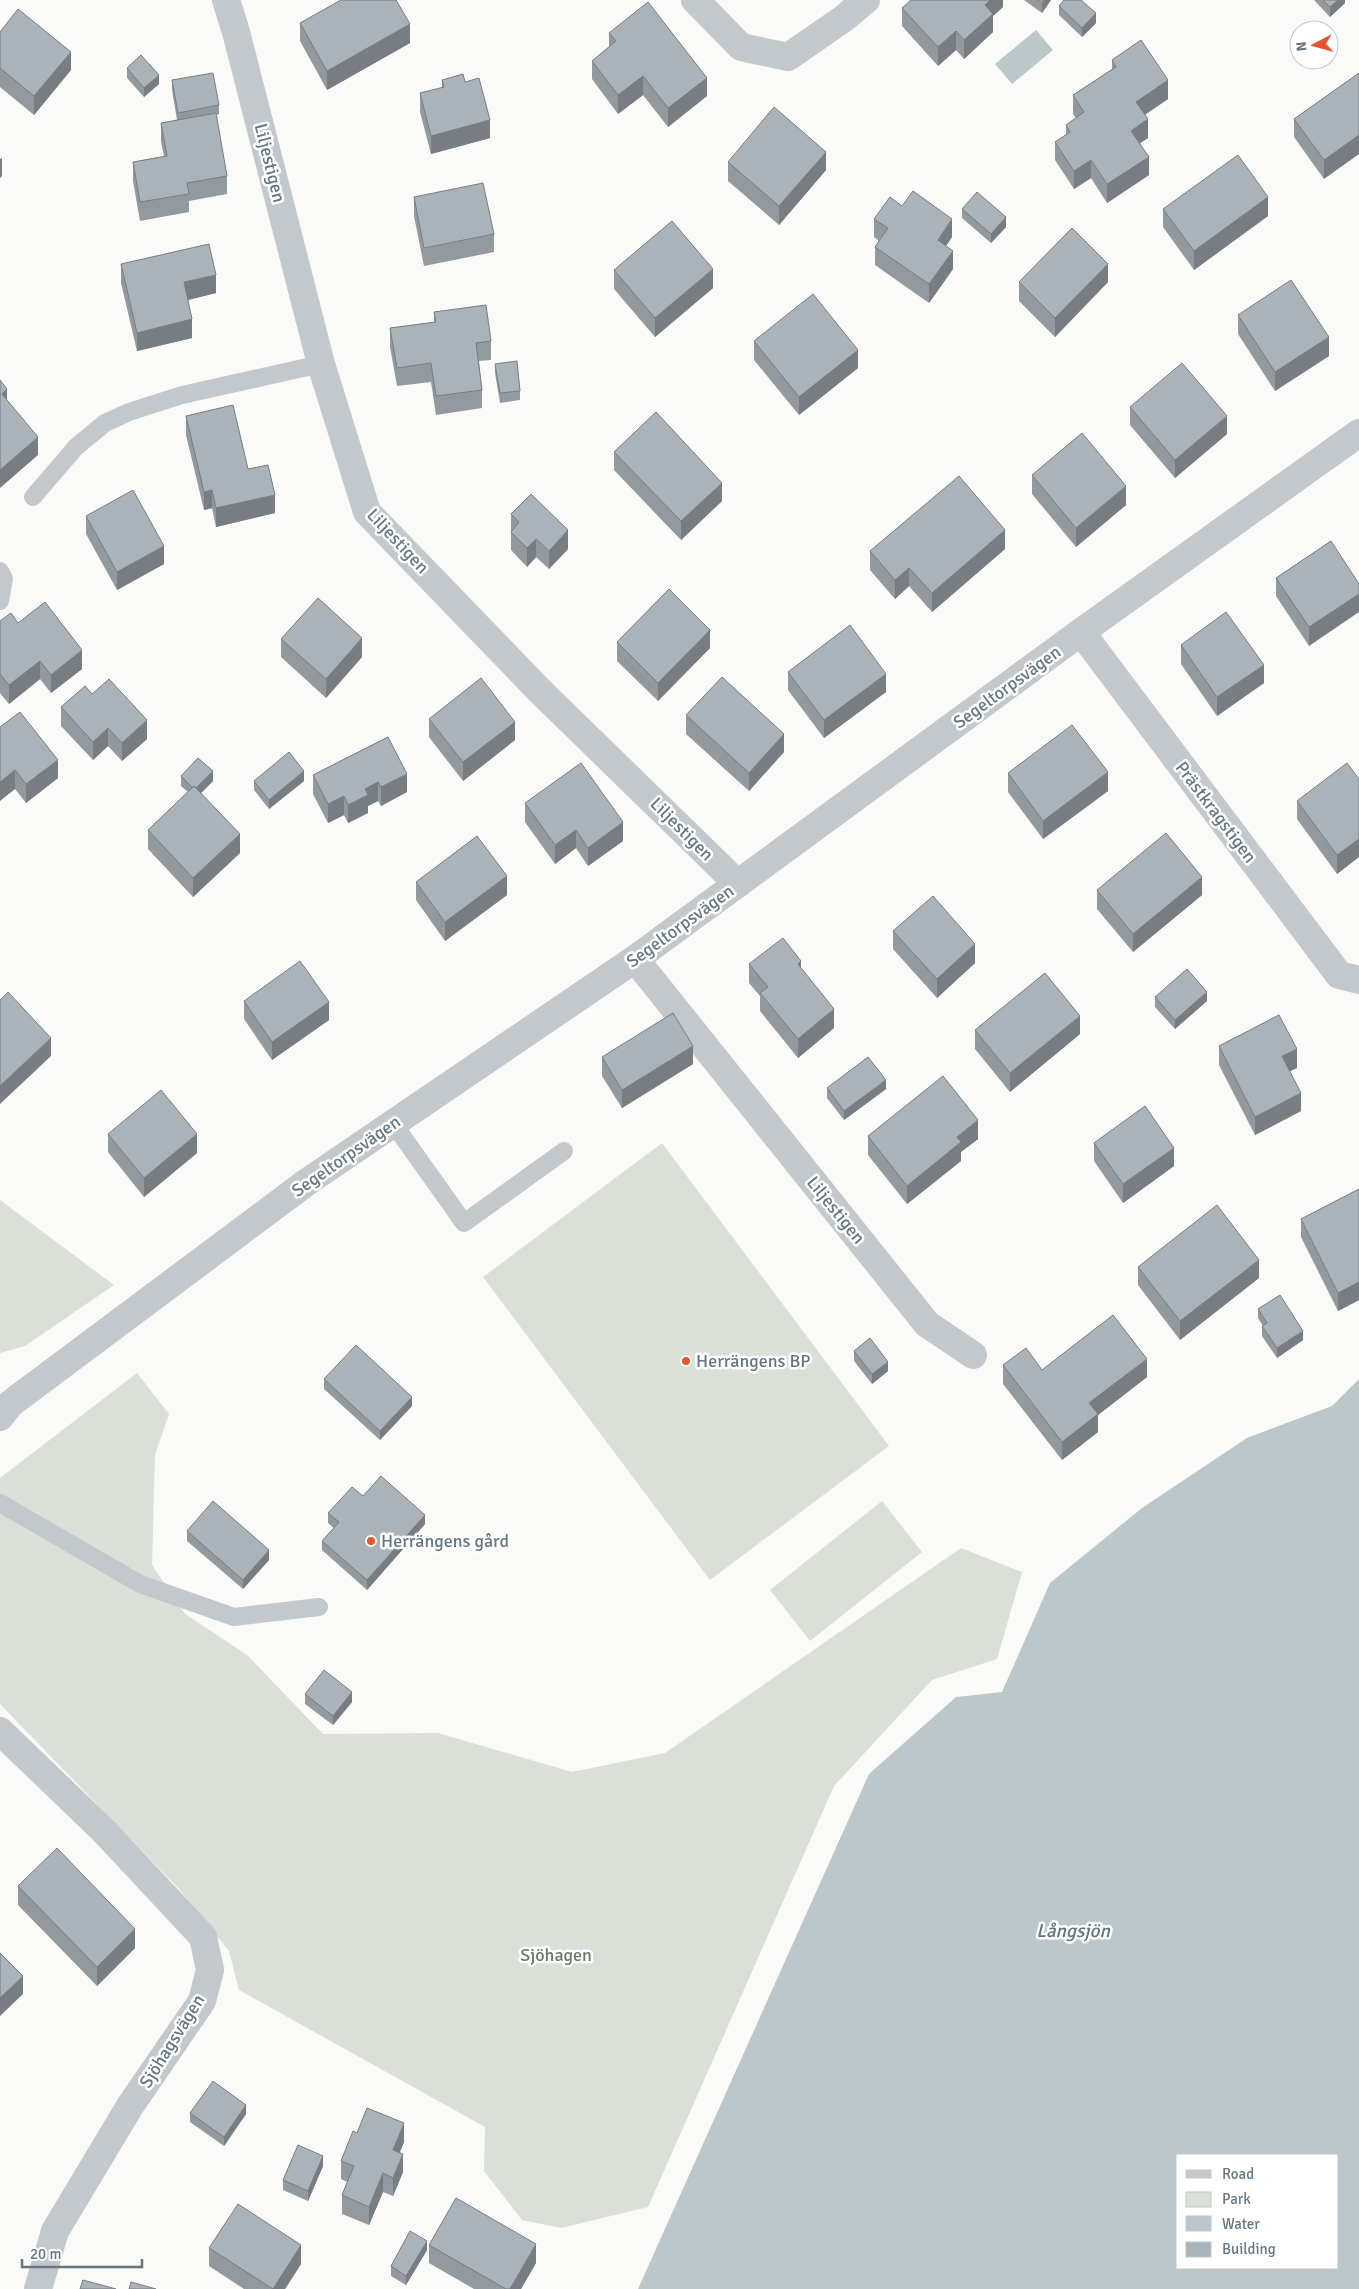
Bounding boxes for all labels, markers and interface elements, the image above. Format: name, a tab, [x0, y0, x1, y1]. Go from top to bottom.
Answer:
north arrow	[1289, 20, 1339, 70]
text: N	[1293, 41, 1311, 52]
street label: Liljestigen	[250, 121, 290, 205]
street label: Liljestigen	[362, 504, 434, 578]
street label: Segeltorpsvägen	[949, 641, 1065, 733]
street label: Prästkragstigen	[1171, 757, 1261, 867]
street label: Liljestigen	[646, 793, 718, 865]
street label: Segeltorpsvägen	[622, 880, 738, 972]
street label: Segeltorpsvägen	[287, 1110, 405, 1202]
street label: Liljestigen	[802, 1172, 870, 1248]
place label: Herrängens BP	[696, 1350, 811, 1372]
marker: Herrängens BP	[680, 1355, 692, 1367]
place label: Herrängens gård	[381, 1530, 509, 1552]
marker: Herrängens gård	[365, 1535, 377, 1547]
water label: Långsjön	[1036, 1919, 1110, 1943]
park label: Sjöhagen	[520, 1944, 592, 1966]
street label: Sjöhagsvägen	[135, 1990, 209, 2092]
legend	[1176, 2154, 1339, 2269]
text: Road	[1222, 2165, 1254, 2183]
text: Park	[1222, 2190, 1251, 2208]
text: Water	[1222, 2215, 1260, 2233]
scale bar	[22, 2236, 142, 2268]
text: Building	[1222, 2240, 1276, 2258]
text: 20 m	[30, 2245, 61, 2263]

